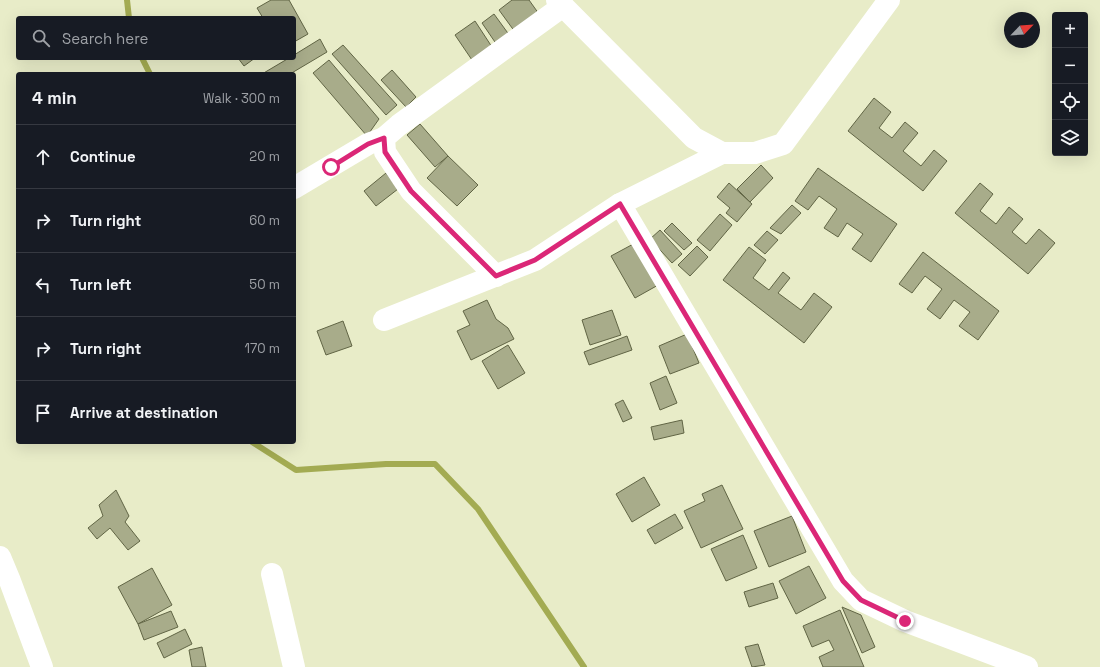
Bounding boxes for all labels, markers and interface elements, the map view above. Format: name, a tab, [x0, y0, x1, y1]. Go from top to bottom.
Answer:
north arrow	[1004, 12, 1040, 48]
map controls	[1052, 12, 1088, 156]
button: +	[1052, 12, 1088, 48]
search box	[16, 16, 296, 60]
icon: search	[30, 27, 52, 49]
text: Search here	[62, 29, 148, 48]
button: −	[1052, 48, 1088, 84]
button: locate	[1052, 84, 1088, 120]
text: 4 min	[32, 87, 77, 109]
text: Walk · 300 m	[203, 90, 280, 107]
button: layers	[1052, 120, 1088, 156]
icon: ahead	[32, 146, 54, 168]
text: Continue	[70, 147, 136, 166]
text: 20 m	[249, 148, 280, 165]
route start	[322, 158, 340, 176]
icon: right	[32, 210, 54, 232]
text: Turn right	[70, 211, 141, 230]
text: 60 m	[249, 212, 280, 229]
icon: left	[32, 274, 54, 296]
text: Turn left	[70, 275, 132, 294]
text: 50 m	[249, 276, 280, 293]
icon: right	[32, 338, 54, 360]
text: Turn right	[70, 339, 141, 358]
text: 170 m	[244, 340, 280, 357]
icon: arrive	[32, 402, 54, 424]
text: Arrive at destination	[70, 403, 218, 422]
route end	[896, 612, 914, 630]

